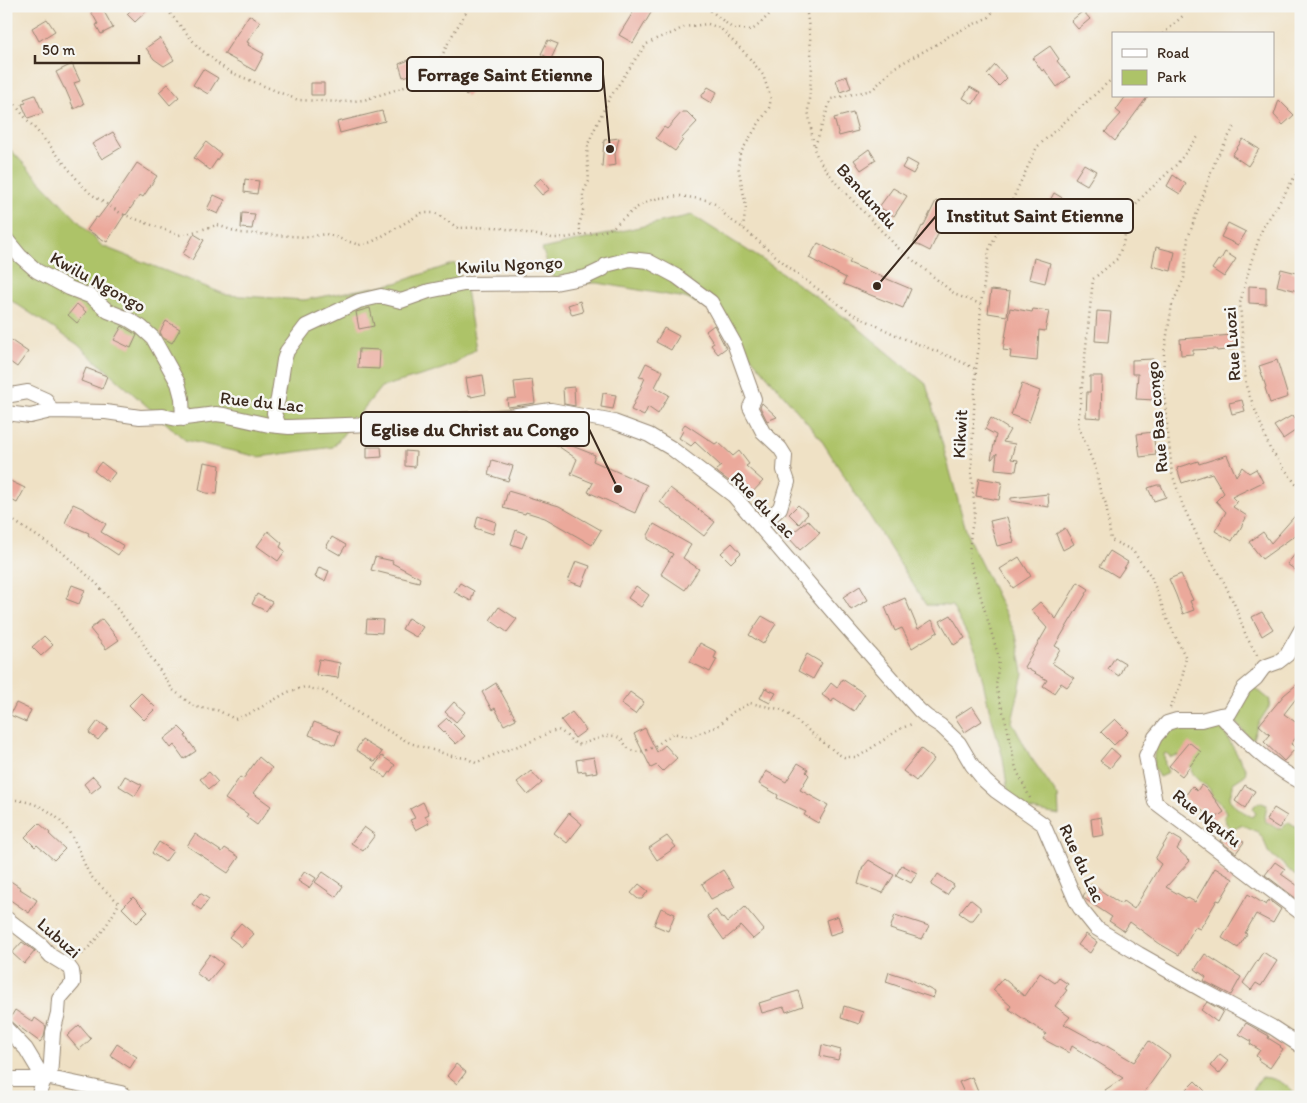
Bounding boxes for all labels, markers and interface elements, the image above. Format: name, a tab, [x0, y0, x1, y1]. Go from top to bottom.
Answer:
scale bar	[35, 32, 139, 64]
legend	[1112, 32, 1274, 98]
text: 50 m	[42, 41, 75, 59]
text: Road	[1157, 44, 1190, 62]
callout: Forrage Saint Etienne	[407, 57, 603, 91]
text: Forrage Saint Etienne	[417, 63, 593, 86]
text: Park	[1157, 68, 1187, 86]
street label: Bandundu	[832, 159, 902, 233]
callout: Institut Saint Etienne	[936, 199, 1133, 233]
text: Institut Saint Etienne	[947, 204, 1123, 227]
street label: Kwilu Ngongo	[46, 247, 150, 317]
street label: Kwilu Ngongo	[456, 251, 564, 279]
street label: Rue Luozi	[1218, 306, 1246, 382]
street label: Rue Bas congo	[1141, 360, 1173, 474]
street label: Rue du Lac	[219, 387, 305, 417]
street label: Kikwit	[948, 409, 972, 459]
callout: Eglise du Christ au Congo	[361, 412, 589, 446]
text: Eglise du Christ au Congo	[371, 418, 579, 441]
street label: Rue du Lac	[726, 467, 800, 543]
street label: Rue Ngufu	[1168, 784, 1246, 852]
street label: Rue du Lac	[1054, 820, 1110, 906]
street label: Lubuzi	[33, 913, 85, 963]

